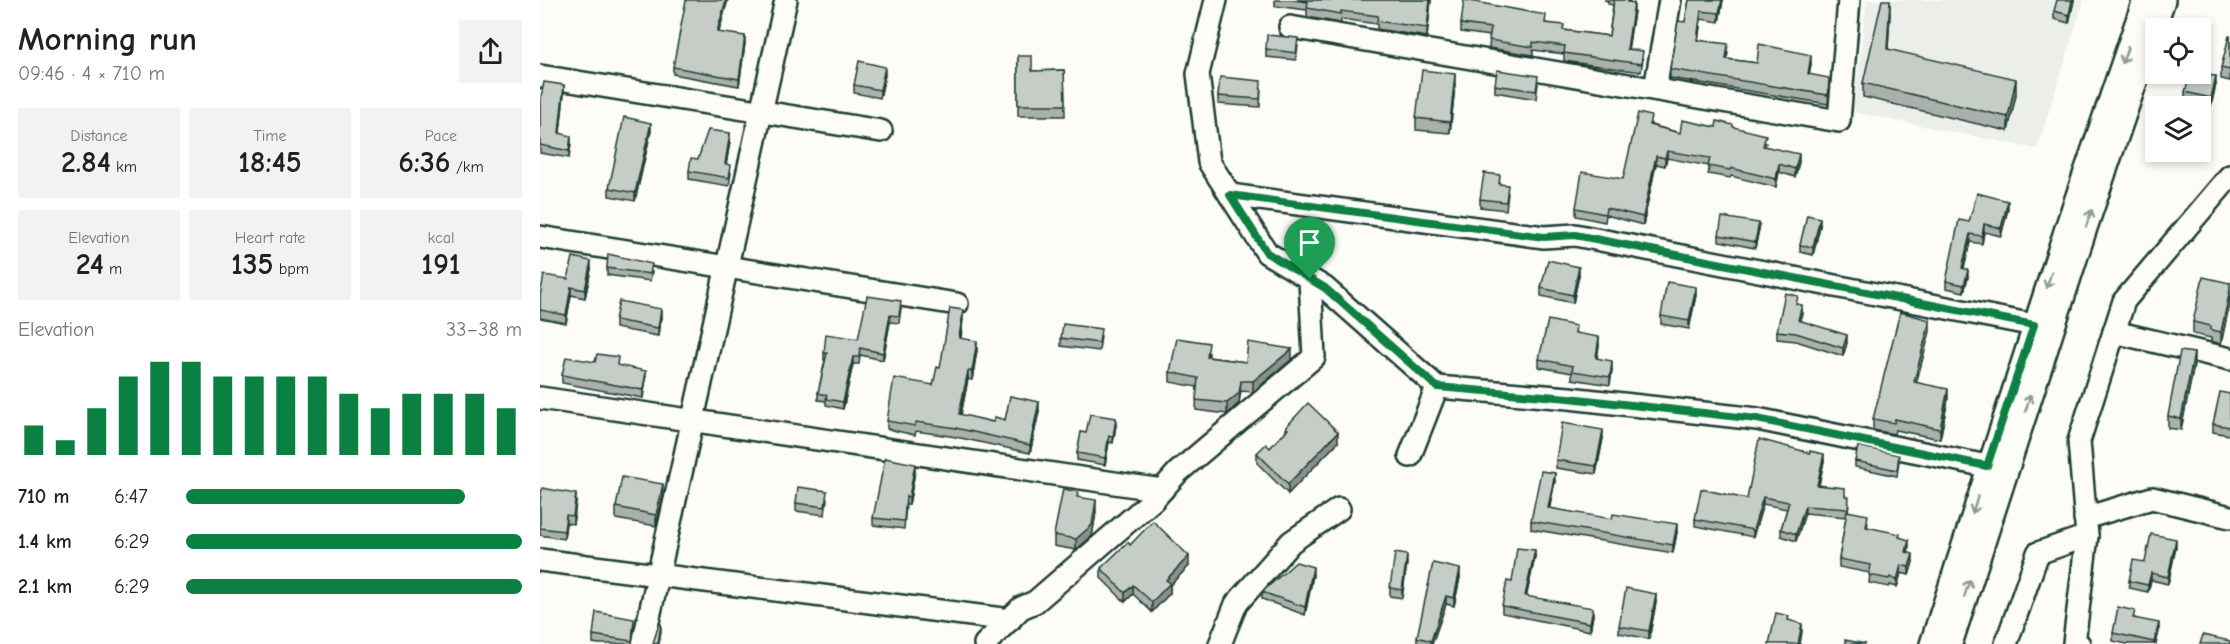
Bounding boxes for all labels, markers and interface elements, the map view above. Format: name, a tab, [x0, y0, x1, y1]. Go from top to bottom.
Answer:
map controls	[2145, 18, 2211, 162]
button: locate	[2145, 18, 2211, 84]
text: Morning run	[18, 20, 197, 58]
button: share	[459, 20, 522, 83]
one-way arrow	[2118, 45, 2129, 64]
text: 09:46 · 4 × 710 m	[18, 62, 165, 85]
button: layers	[2145, 96, 2211, 162]
text: Distance	[70, 127, 128, 145]
text: Time	[253, 127, 287, 145]
text: Pace	[425, 127, 457, 145]
text: 2.84	[61, 145, 111, 180]
text: 18:45	[238, 145, 302, 180]
text: 6:36	[398, 145, 451, 180]
text: km	[111, 158, 137, 176]
text: /km	[451, 158, 484, 176]
one-way arrow	[2085, 209, 2096, 227]
pin	[1284, 217, 1335, 279]
icon: arrive	[1293, 226, 1326, 259]
text: Elevation	[68, 229, 130, 247]
text: Heart rate	[235, 229, 305, 247]
text: kcal	[428, 229, 454, 247]
text: 24	[76, 247, 104, 282]
text: 135	[231, 247, 273, 282]
text: 191	[421, 247, 461, 282]
text: m	[104, 260, 122, 278]
text: bpm	[273, 260, 309, 278]
one-way arrow	[2042, 270, 2053, 289]
text: Elevation	[18, 318, 95, 341]
text: 33–38 m	[446, 318, 522, 341]
one-way arrow	[2024, 394, 2035, 413]
text: 710 m	[18, 485, 69, 508]
text: 6:47	[114, 485, 148, 508]
one-way arrow	[1968, 495, 1979, 514]
text: 1.4 km	[18, 530, 72, 553]
text: 6:29	[114, 530, 150, 553]
text: 2.1 km	[18, 575, 72, 598]
text: 6:29	[114, 575, 150, 598]
one-way arrow	[1963, 579, 1974, 598]

